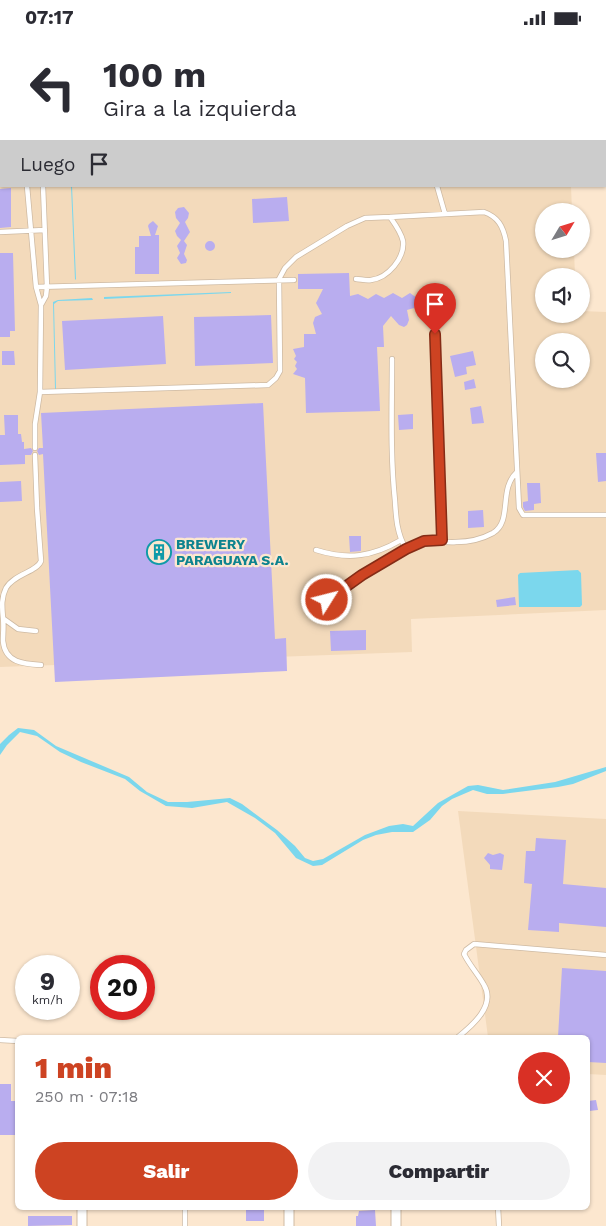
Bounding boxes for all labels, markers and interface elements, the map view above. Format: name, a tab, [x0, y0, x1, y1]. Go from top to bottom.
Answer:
text: 07:17	[25, 6, 73, 29]
text: 100 m	[103, 54, 206, 96]
icon: left	[20, 55, 85, 120]
text: Gira a la izquierda	[103, 96, 297, 121]
icon: arrive	[85, 150, 113, 178]
text: Luego	[20, 153, 75, 176]
north arrow	[535, 203, 590, 257]
map controls	[535, 203, 590, 388]
button: sound	[535, 268, 590, 323]
pin	[414, 283, 456, 334]
icon: arrive	[421, 290, 449, 318]
button: search	[535, 333, 590, 388]
place label: BREWERY PARAGUAYA S.A.	[176, 536, 289, 568]
building icon: BREWERY PARAGUAYA S.A.	[146, 539, 172, 565]
position arrow	[300, 573, 352, 625]
speed limit sign: 20	[90, 955, 155, 1020]
text: 9	[40, 967, 55, 996]
text: km/h	[32, 993, 63, 1007]
text: 1 min	[35, 1050, 112, 1085]
button: close	[518, 1052, 570, 1104]
text: 250 m · 07:18	[35, 1087, 138, 1106]
button: Salir	[35, 1142, 298, 1200]
button: Compartir	[308, 1142, 570, 1200]

